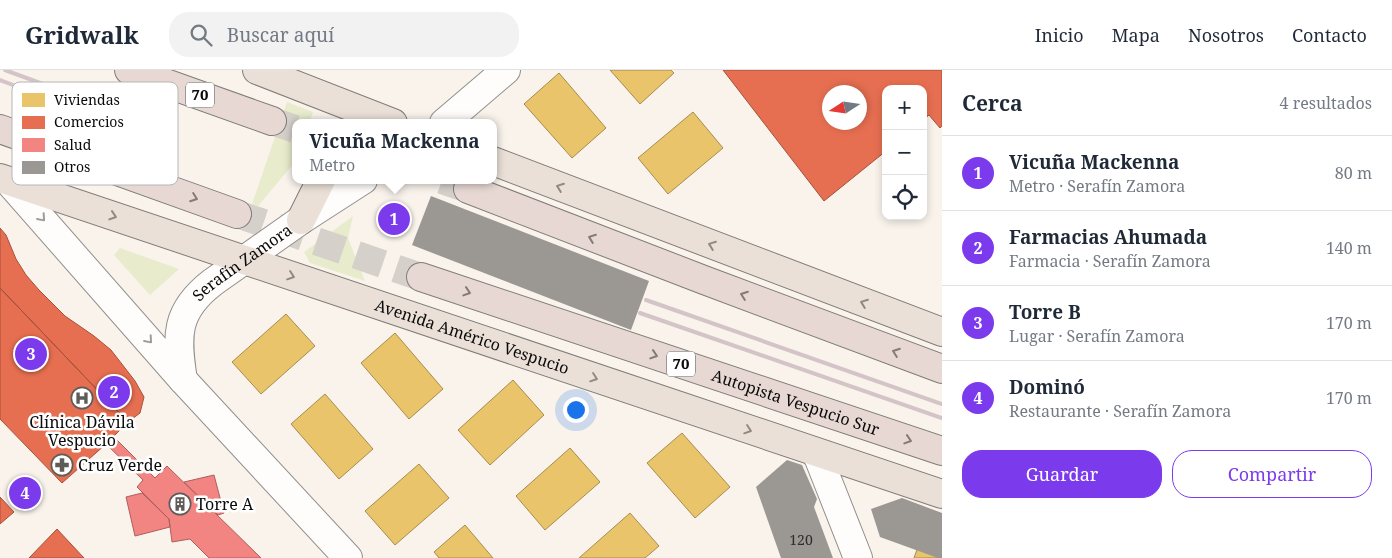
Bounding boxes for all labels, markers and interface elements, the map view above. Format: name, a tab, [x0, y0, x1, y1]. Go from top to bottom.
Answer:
search box	[169, 12, 519, 57]
text: Gridwalk	[25, 18, 139, 51]
icon: search	[187, 21, 215, 49]
text: Buscar aquí	[227, 22, 334, 48]
text: Inicio	[1035, 23, 1084, 47]
text: Mapa	[1112, 23, 1160, 47]
text: Nosotros	[1188, 23, 1264, 47]
text: Contacto	[1292, 23, 1367, 47]
legend	[12, 82, 178, 185]
road number: 70	[186, 82, 214, 108]
north arrow	[822, 85, 867, 130]
map controls	[882, 85, 927, 220]
button: +	[882, 85, 927, 130]
text: Cerca	[962, 89, 1023, 117]
text: Viviendas	[54, 90, 120, 109]
text: 4 resultados	[1280, 92, 1372, 114]
text: Comercios	[54, 112, 124, 131]
popup	[292, 119, 497, 184]
text: Vicuña Mackenna	[309, 128, 480, 154]
button: −	[882, 130, 927, 175]
text: Salud	[54, 135, 92, 154]
text: Vicuña Mackenna	[1009, 149, 1180, 175]
text: Metro	[309, 154, 355, 176]
text: Otros	[54, 157, 90, 176]
text: 1	[973, 162, 983, 184]
text: 80 m	[1335, 162, 1372, 184]
button: locate	[882, 175, 927, 220]
text: Metro · Serafín Zamora	[1009, 175, 1185, 197]
one-way arrow	[556, 183, 565, 193]
one-way arrow	[189, 192, 198, 202]
pin: 1	[378, 200, 410, 238]
one-way arrow	[108, 210, 116, 220]
one-way arrow	[36, 212, 44, 221]
street label: Serafín Zamora	[187, 219, 296, 306]
text: Farmacias Ahumada	[1009, 224, 1207, 250]
one-way arrow	[588, 233, 597, 244]
text: 2	[973, 237, 983, 259]
text: 140 m	[1326, 237, 1372, 259]
one-way arrow	[708, 241, 717, 251]
text: Farmacia · Serafín Zamora	[1009, 250, 1211, 272]
one-way arrow	[287, 270, 295, 280]
one-way arrow	[462, 287, 471, 297]
one-way arrow	[740, 291, 749, 301]
street label: Avenida Américo Vespucio	[372, 294, 572, 379]
one-way arrow	[860, 299, 868, 309]
text: Torre B	[1009, 299, 1081, 325]
text: 3	[973, 312, 983, 334]
text: 170 m	[1326, 312, 1372, 334]
text: Lugar · Serafín Zamora	[1009, 325, 1185, 347]
pin: 3	[15, 335, 47, 373]
one-way arrow	[143, 335, 152, 344]
one-way arrow	[893, 348, 901, 358]
one-way arrow	[649, 349, 658, 359]
road number: 70	[667, 352, 695, 376]
street label: Autopista Vespucio Sur	[709, 364, 883, 440]
one-way arrow	[590, 372, 598, 382]
pin: 2	[98, 373, 130, 411]
text: Dominó	[1009, 374, 1085, 400]
hospital icon: Clínica Dávila Vespucio	[70, 386, 94, 410]
text: 4	[973, 387, 983, 409]
text: 170 m	[1326, 387, 1372, 409]
your location	[563, 397, 589, 423]
text: Restaurante · Serafín Zamora	[1009, 400, 1231, 422]
place label: Clínica Dávila Vespucio	[29, 411, 135, 451]
one-way arrow	[744, 424, 752, 434]
one-way arrow	[903, 434, 912, 444]
button: Guardar	[962, 450, 1162, 498]
button: Compartir	[1172, 450, 1372, 498]
pharmacy icon: Cruz Verde	[50, 453, 74, 477]
place label: Cruz Verde	[78, 454, 162, 476]
pin: 4	[9, 474, 41, 512]
building icon: Torre A	[168, 492, 192, 516]
place label: Torre A	[196, 493, 254, 515]
house number: 120	[789, 530, 813, 549]

